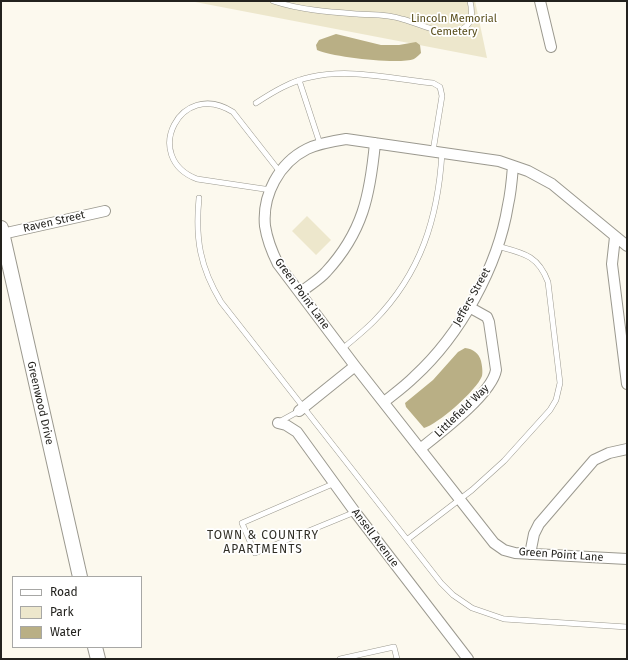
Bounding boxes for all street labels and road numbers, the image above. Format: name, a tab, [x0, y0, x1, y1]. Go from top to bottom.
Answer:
street label: Raven Street	[22, 208, 86, 236]
street label: Green Point Lane	[272, 256, 332, 332]
street label: Jeffers Street	[451, 266, 493, 328]
street label: Greenwood Drive	[24, 360, 56, 446]
street label: Littlefield Way	[432, 382, 492, 440]
street label: Ansell Avenue	[349, 506, 401, 570]
street label: Green Point Lane	[518, 545, 604, 565]

